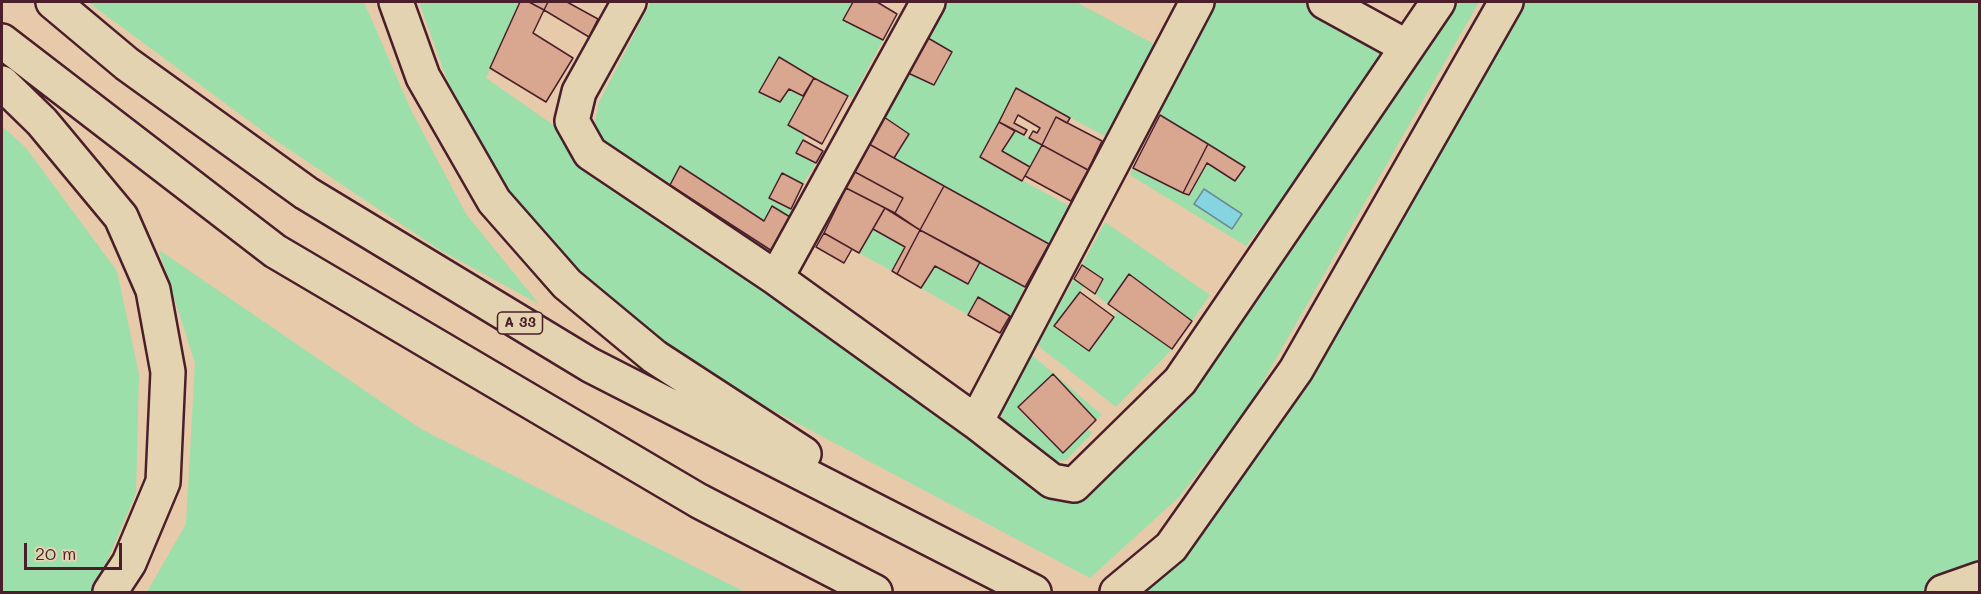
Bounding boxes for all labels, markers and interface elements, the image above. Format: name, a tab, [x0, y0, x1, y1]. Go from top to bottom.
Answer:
road number: A 33	[498, 312, 542, 334]
scale bar	[27, 531, 124, 569]
text: 20 m	[35, 541, 76, 565]

